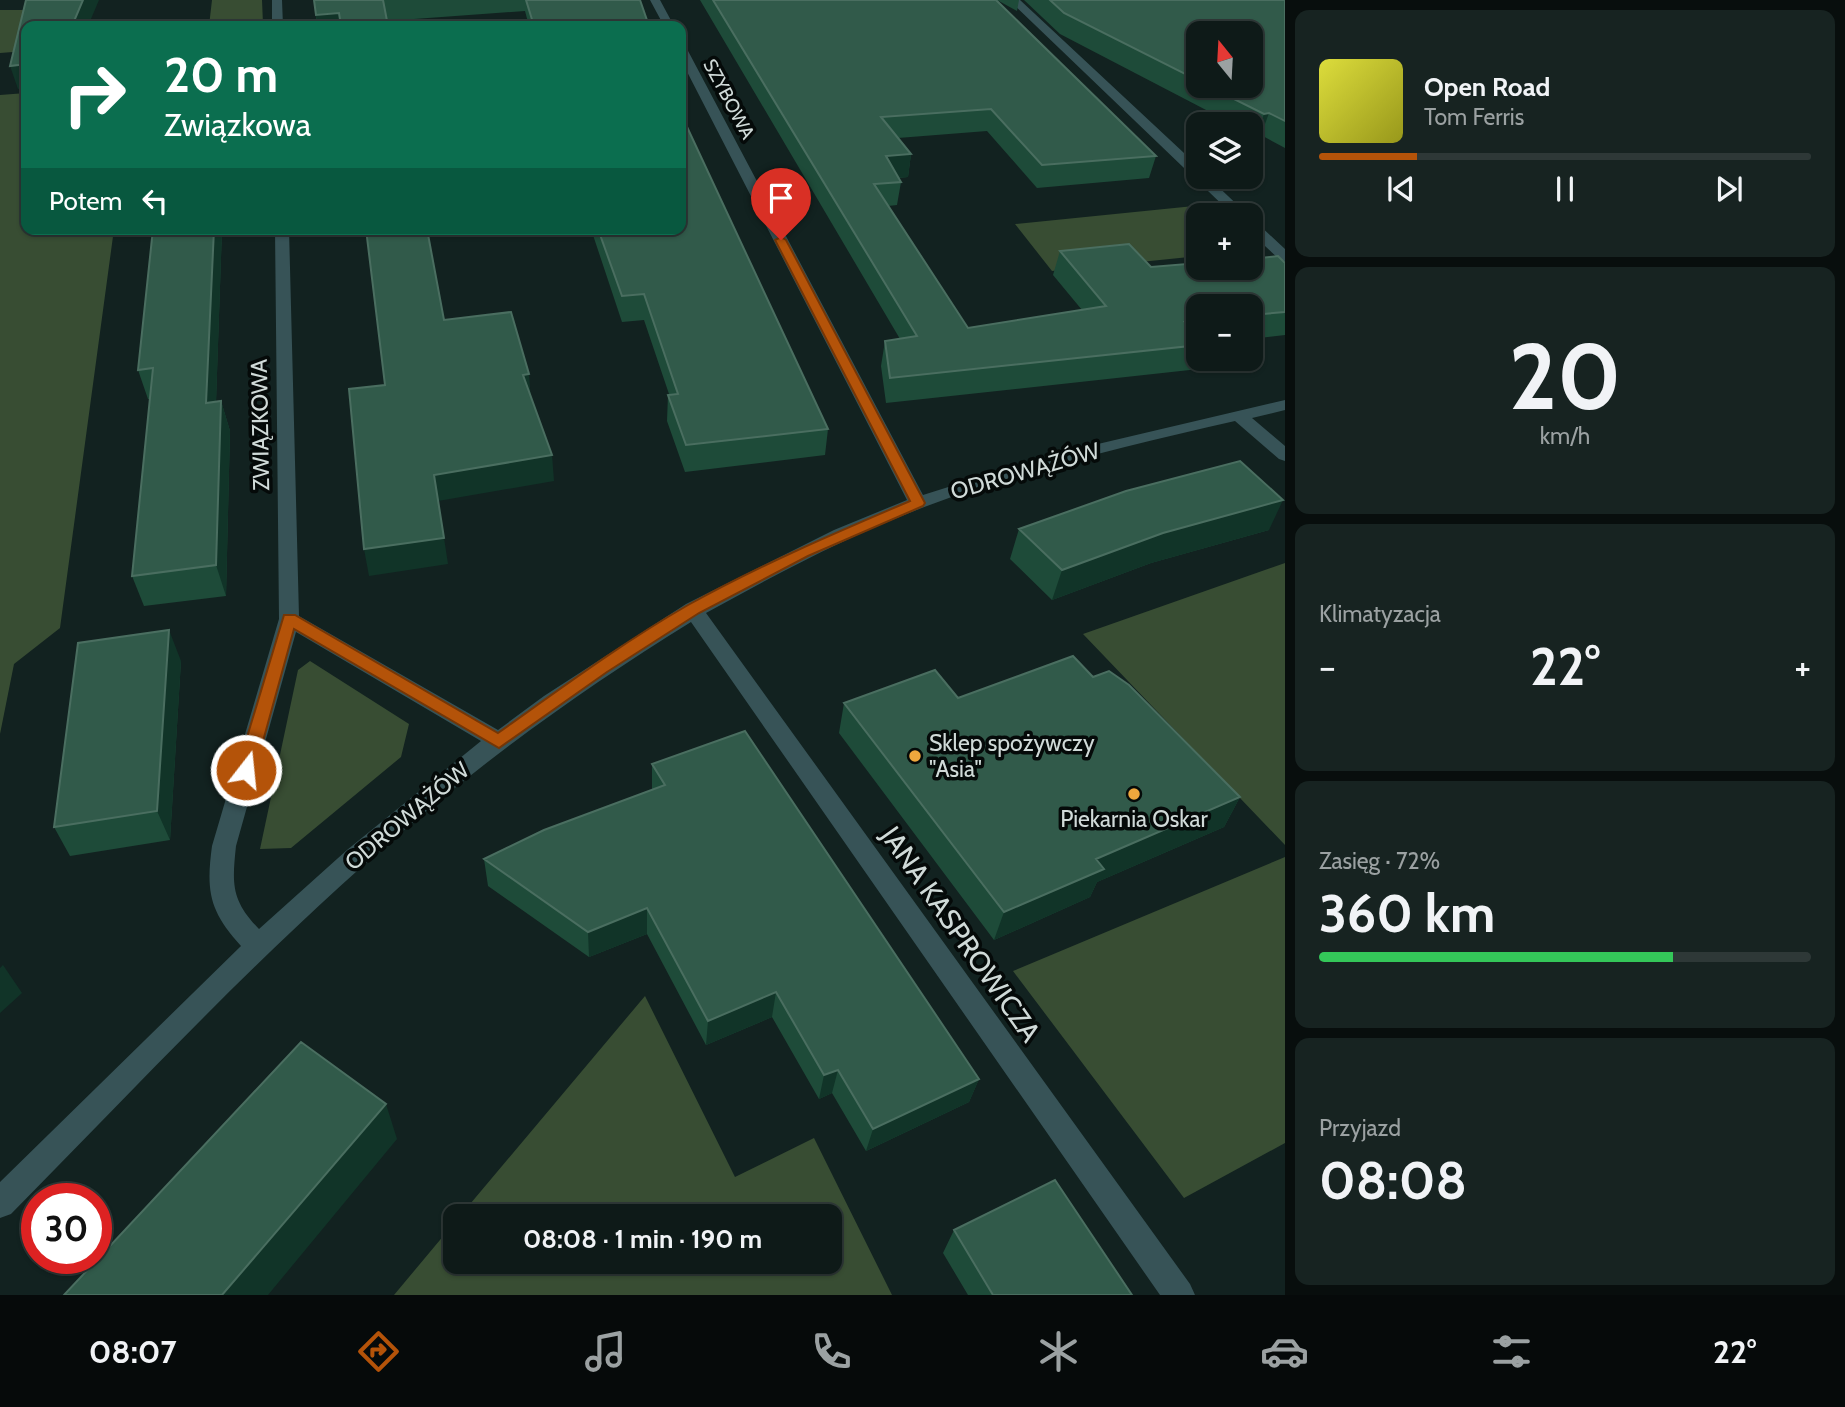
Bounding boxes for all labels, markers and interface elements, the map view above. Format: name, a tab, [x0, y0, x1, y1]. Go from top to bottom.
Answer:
north arrow	[1186, 21, 1264, 98]
map controls	[1186, 21, 1263, 371]
text: 20 m	[164, 45, 278, 104]
icon: right	[49, 49, 140, 140]
street label: SZYBOWA	[698, 55, 760, 143]
text: Open Road	[1424, 71, 1550, 103]
text: Tom Ferris	[1424, 103, 1524, 131]
text: Związkowa	[164, 105, 311, 144]
button: layers	[1186, 112, 1263, 189]
pin	[751, 168, 811, 240]
icon: previous	[1382, 170, 1420, 208]
icon: pause	[1546, 170, 1584, 208]
icon: next	[1710, 170, 1748, 208]
icon: arrive	[762, 179, 800, 217]
icon: left	[136, 182, 174, 220]
text: Potem	[49, 185, 122, 217]
button: +	[1186, 203, 1263, 280]
button: −	[1186, 294, 1263, 371]
text: 20	[1509, 321, 1621, 432]
street label: ZWIĄZKOWA	[245, 359, 275, 491]
text: km/h	[1540, 422, 1590, 450]
street label: ODROWĄŻÓW	[947, 436, 1103, 506]
text: Klimatyzacja	[1319, 600, 1441, 628]
text: 22°	[1530, 635, 1600, 698]
text: −	[1319, 643, 1336, 690]
text: +	[1794, 643, 1811, 690]
place label: Sklep spożywczy "Asia"	[929, 729, 1095, 783]
position arrow	[209, 733, 283, 807]
marker: Sklep spożywczy "Asia"	[907, 748, 923, 764]
street label: ODROWĄŻÓW	[339, 756, 475, 876]
marker: Piekarnia Oskar	[1126, 786, 1142, 802]
place label: Piekarnia Oskar	[1060, 805, 1209, 833]
street label: JANA KASPROWICZA	[873, 819, 1048, 1049]
text: Zasięg · 72%	[1319, 847, 1440, 875]
text: 360 km	[1319, 882, 1495, 945]
text: Przyjazd	[1319, 1114, 1401, 1142]
text: 08:08	[1319, 1149, 1467, 1212]
speed limit sign: 30	[21, 1183, 112, 1274]
text: 08:08 · 1 min · 190 m	[523, 1223, 762, 1255]
icon: directions	[354, 1327, 403, 1376]
icon: music	[581, 1327, 630, 1376]
icon: phone	[807, 1327, 856, 1376]
icon: climate	[1034, 1327, 1083, 1376]
icon: car	[1260, 1327, 1309, 1376]
icon: filters	[1487, 1327, 1536, 1376]
text: 08:07	[89, 1332, 177, 1371]
text: 22°	[1713, 1332, 1756, 1371]

